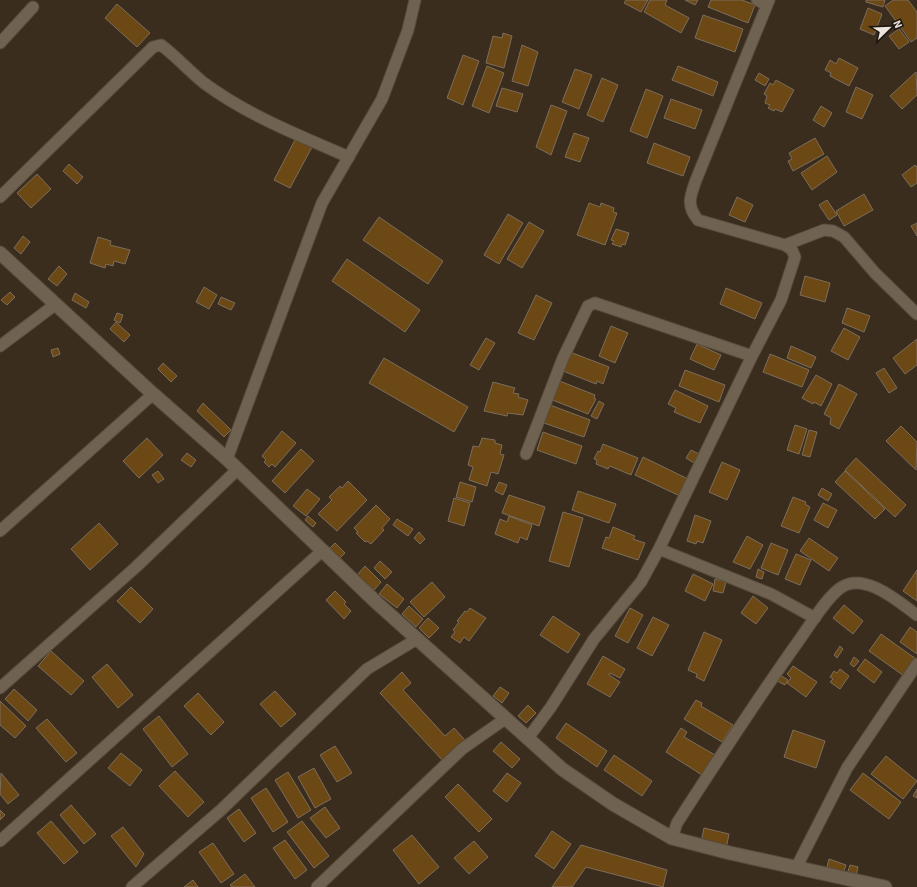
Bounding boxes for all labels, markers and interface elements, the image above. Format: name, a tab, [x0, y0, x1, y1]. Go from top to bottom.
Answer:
north arrow	[869, 8, 909, 48]
text: N	[889, 18, 906, 31]

